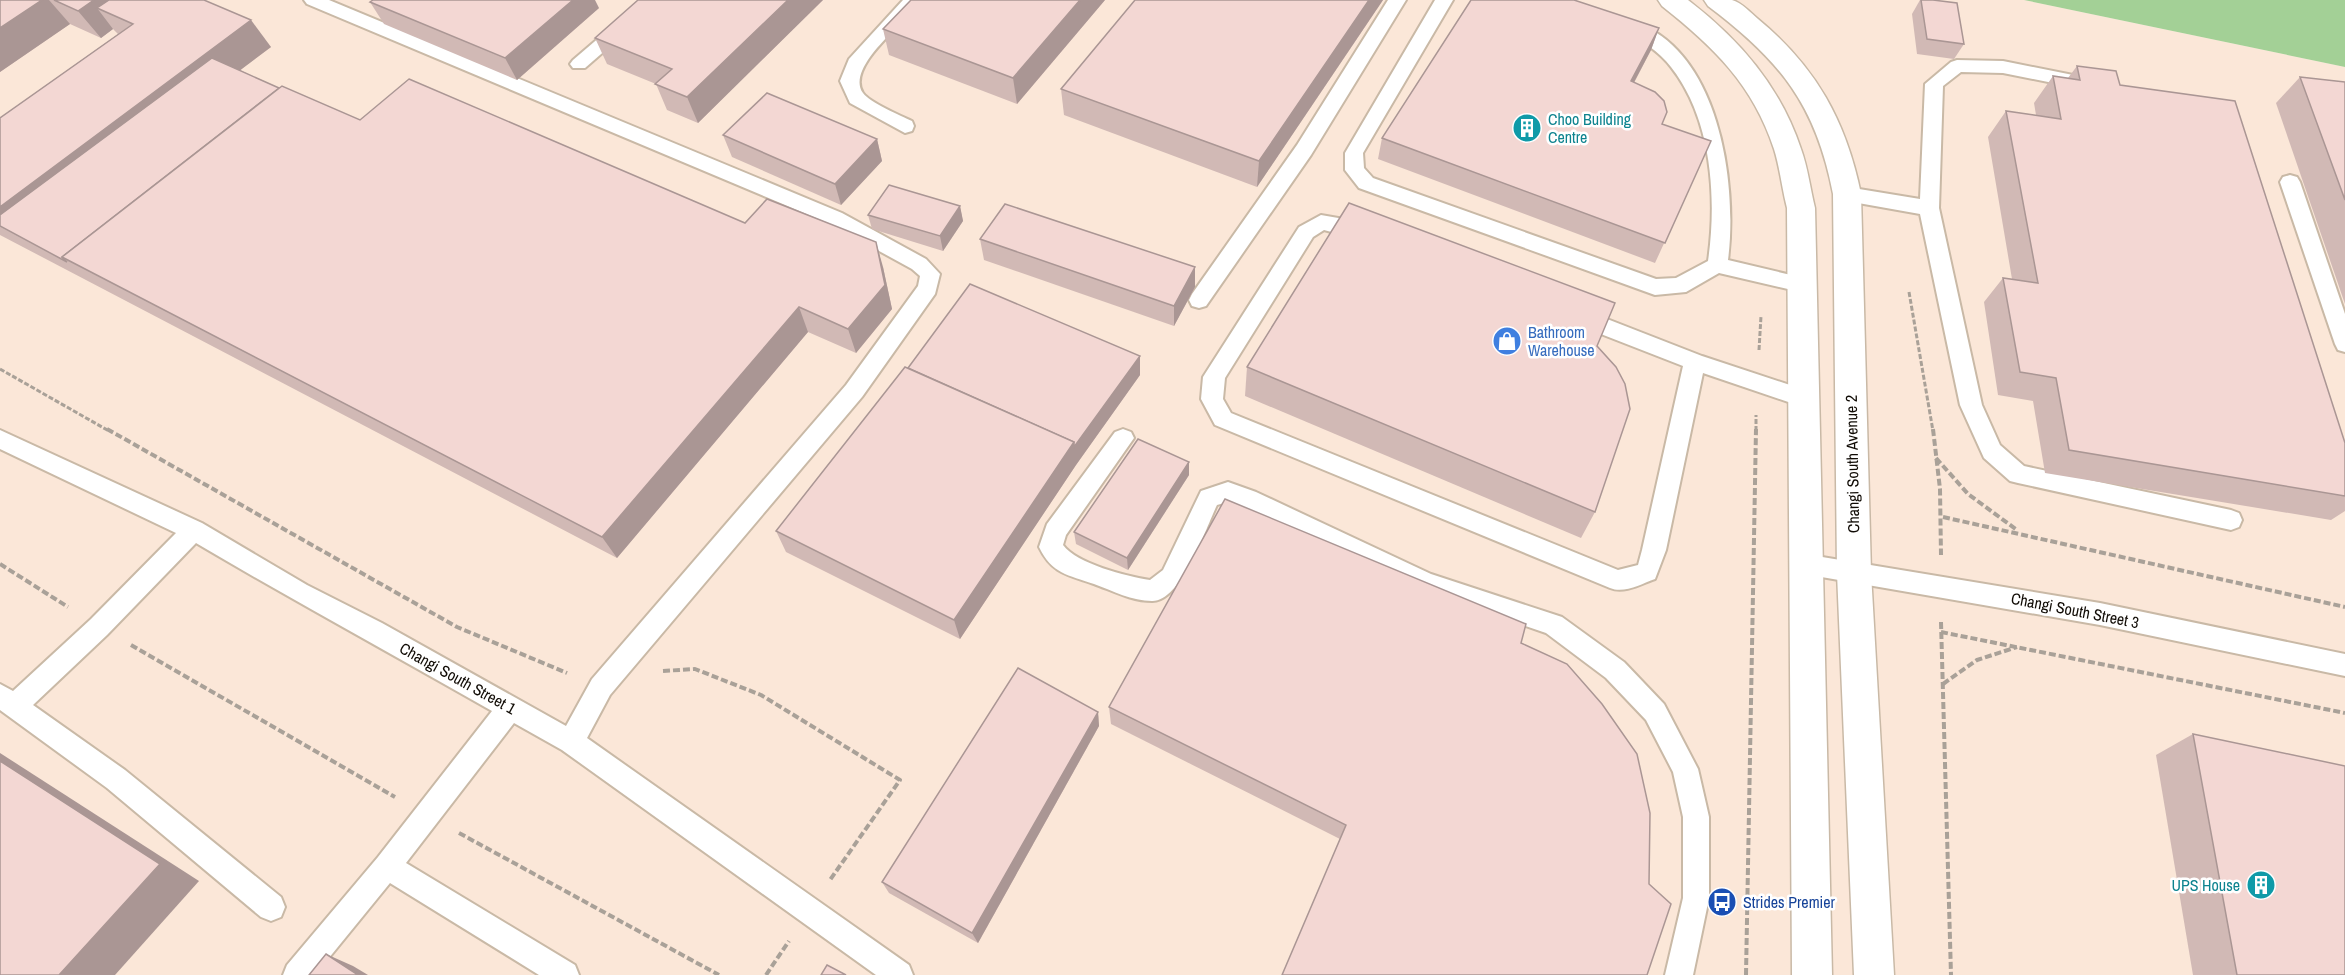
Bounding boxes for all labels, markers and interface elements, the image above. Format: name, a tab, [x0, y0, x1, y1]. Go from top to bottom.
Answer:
place label: Choo Building Centre	[1548, 108, 1632, 148]
building icon: Choo Building Centre	[1511, 112, 1543, 144]
place label: Bathroom Warehouse	[1528, 321, 1595, 361]
shop icon: Bathroom Warehouse	[1491, 325, 1523, 357]
street label: Changi South Avenue 2	[1840, 395, 1864, 533]
street label: Changi South Street 3	[2009, 587, 2141, 633]
street label: Changi South Street 1	[396, 637, 521, 719]
building icon: UPS House	[2245, 869, 2277, 901]
place label: UPS House	[2171, 874, 2240, 896]
bus stop icon: Strides Premier	[1706, 886, 1738, 918]
place label: Strides Premier	[1743, 891, 1836, 913]

